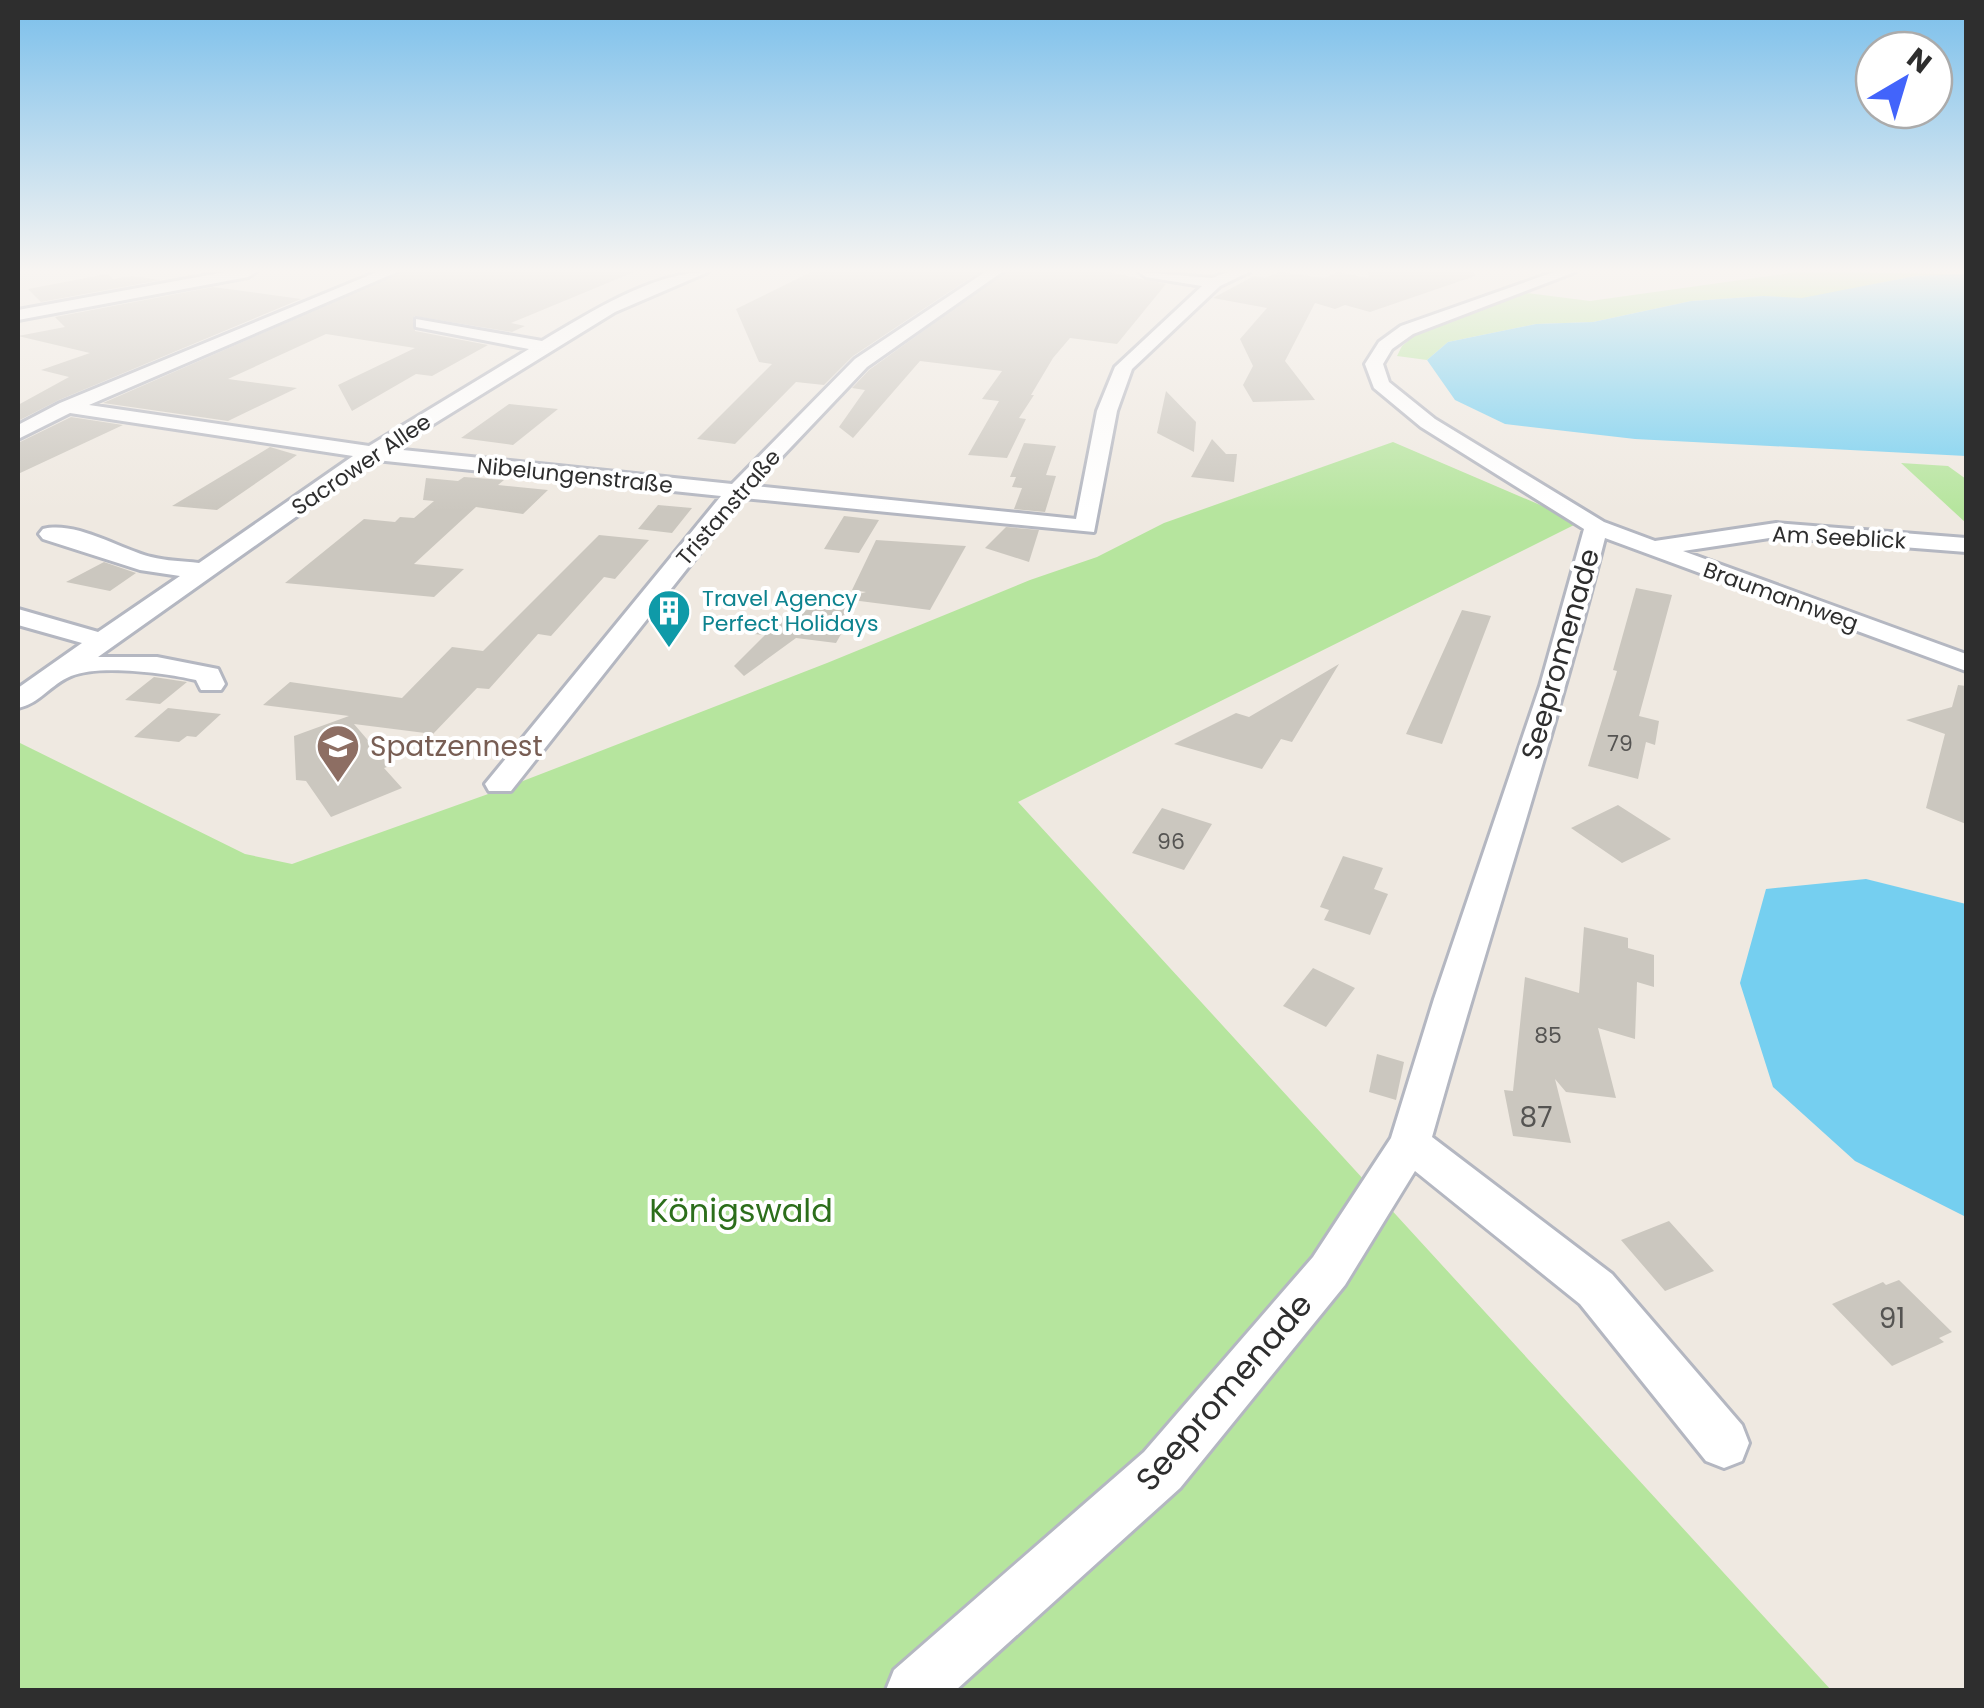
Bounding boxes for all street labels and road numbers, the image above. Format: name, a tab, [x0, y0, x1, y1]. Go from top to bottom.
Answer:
street label: Sacrower Allee	[285, 406, 437, 523]
street label: Tristanstraße	[669, 442, 788, 572]
street label: Nibelungenstraße	[475, 450, 674, 501]
street label: Am Seeblick	[1771, 519, 1907, 557]
street label: Seepromenade	[1512, 544, 1609, 764]
street label: Braumannweg	[1699, 554, 1863, 639]
street label: Seepromenade	[1125, 1283, 1322, 1500]

